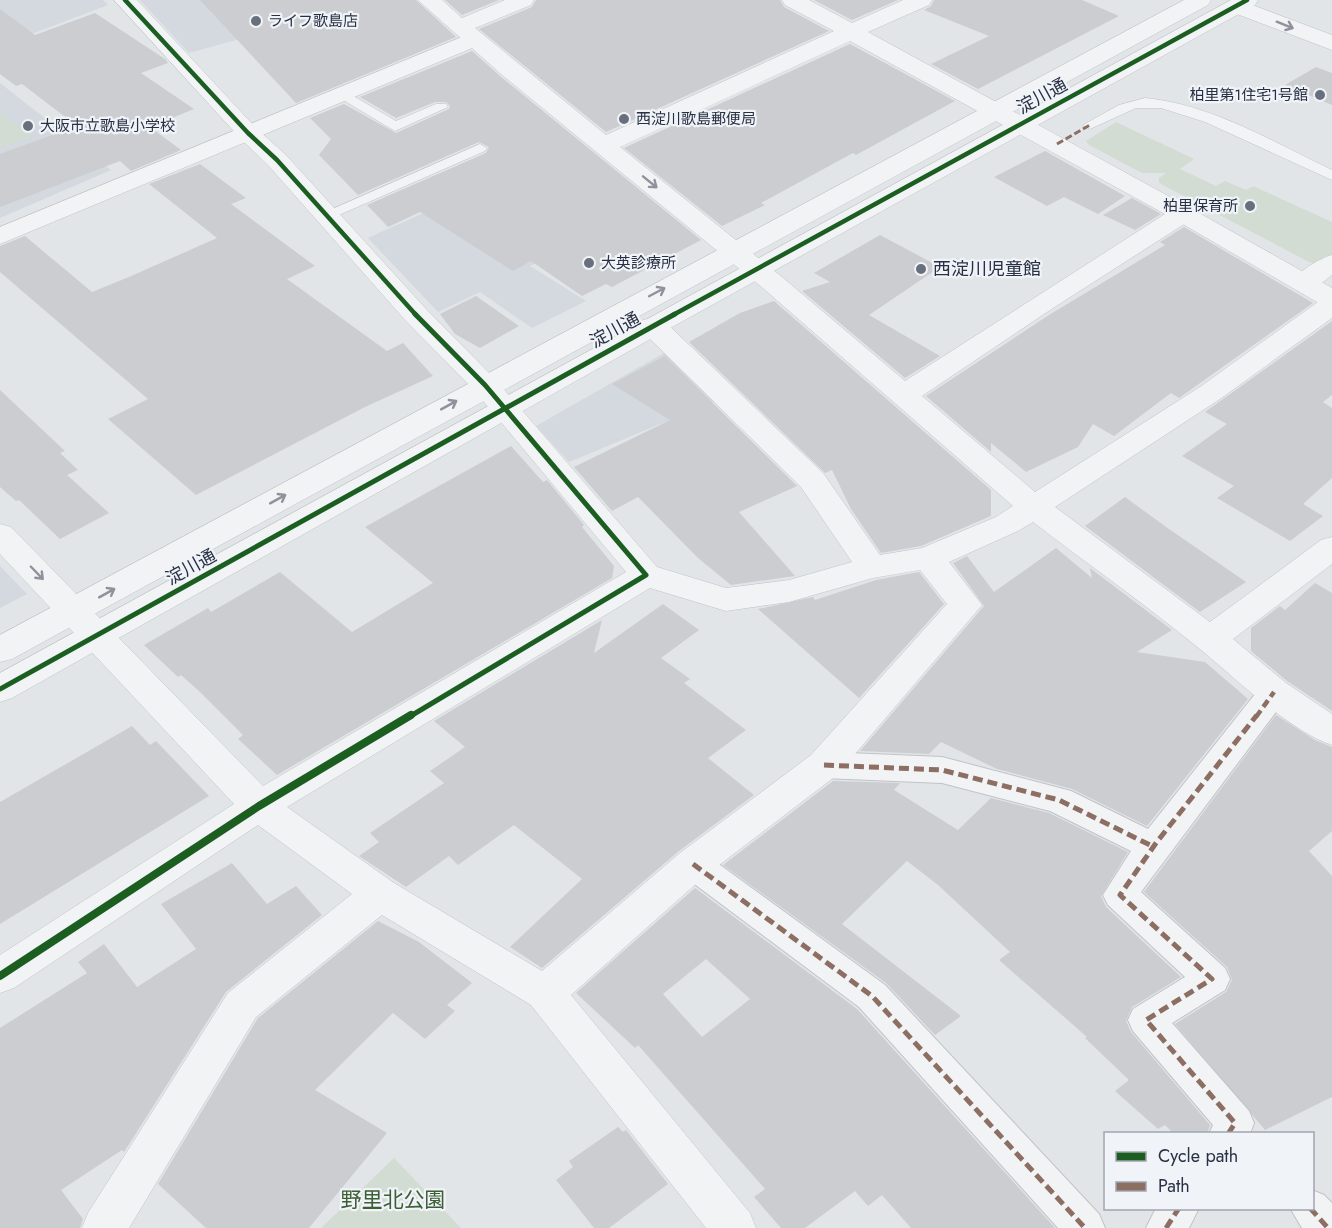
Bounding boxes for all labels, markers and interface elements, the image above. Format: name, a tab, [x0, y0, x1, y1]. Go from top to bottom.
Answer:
place label: ライフ歌島店	[268, 10, 358, 32]
marker: ライフ歌島店	[249, 14, 263, 28]
one-way arrow	[1275, 20, 1293, 31]
street label: 淀川通	[1012, 72, 1072, 120]
place label: 柏里第1住宅1号館	[1189, 84, 1308, 106]
marker: 柏里第1住宅1号館	[1313, 88, 1327, 102]
place label: 西淀川歌島郵便局	[636, 108, 756, 130]
marker: 西淀川歌島郵便局	[617, 112, 631, 126]
place label: 大阪市立歌島小学校	[40, 115, 175, 137]
marker: 大阪市立歌島小学校	[21, 119, 35, 133]
one-way arrow	[642, 175, 657, 189]
place label: 柏里保育所	[1163, 195, 1238, 217]
marker: 柏里保育所	[1243, 199, 1257, 213]
place label: 大英診療所	[601, 252, 676, 274]
marker: 大英診療所	[582, 256, 596, 270]
place label: 西淀川児童館	[933, 256, 1041, 282]
marker: 西淀川児童館	[914, 262, 928, 276]
one-way arrow	[648, 286, 666, 297]
street label: 淀川通	[585, 306, 645, 354]
one-way arrow	[440, 399, 457, 411]
one-way arrow	[269, 493, 286, 505]
street label: 淀川通	[161, 543, 221, 591]
one-way arrow	[30, 566, 44, 581]
one-way arrow	[98, 587, 115, 599]
legend	[1104, 1132, 1314, 1210]
text: Cycle path	[1158, 1143, 1238, 1169]
text: Path	[1158, 1173, 1190, 1199]
park label: 野里北公園	[341, 1185, 446, 1215]

